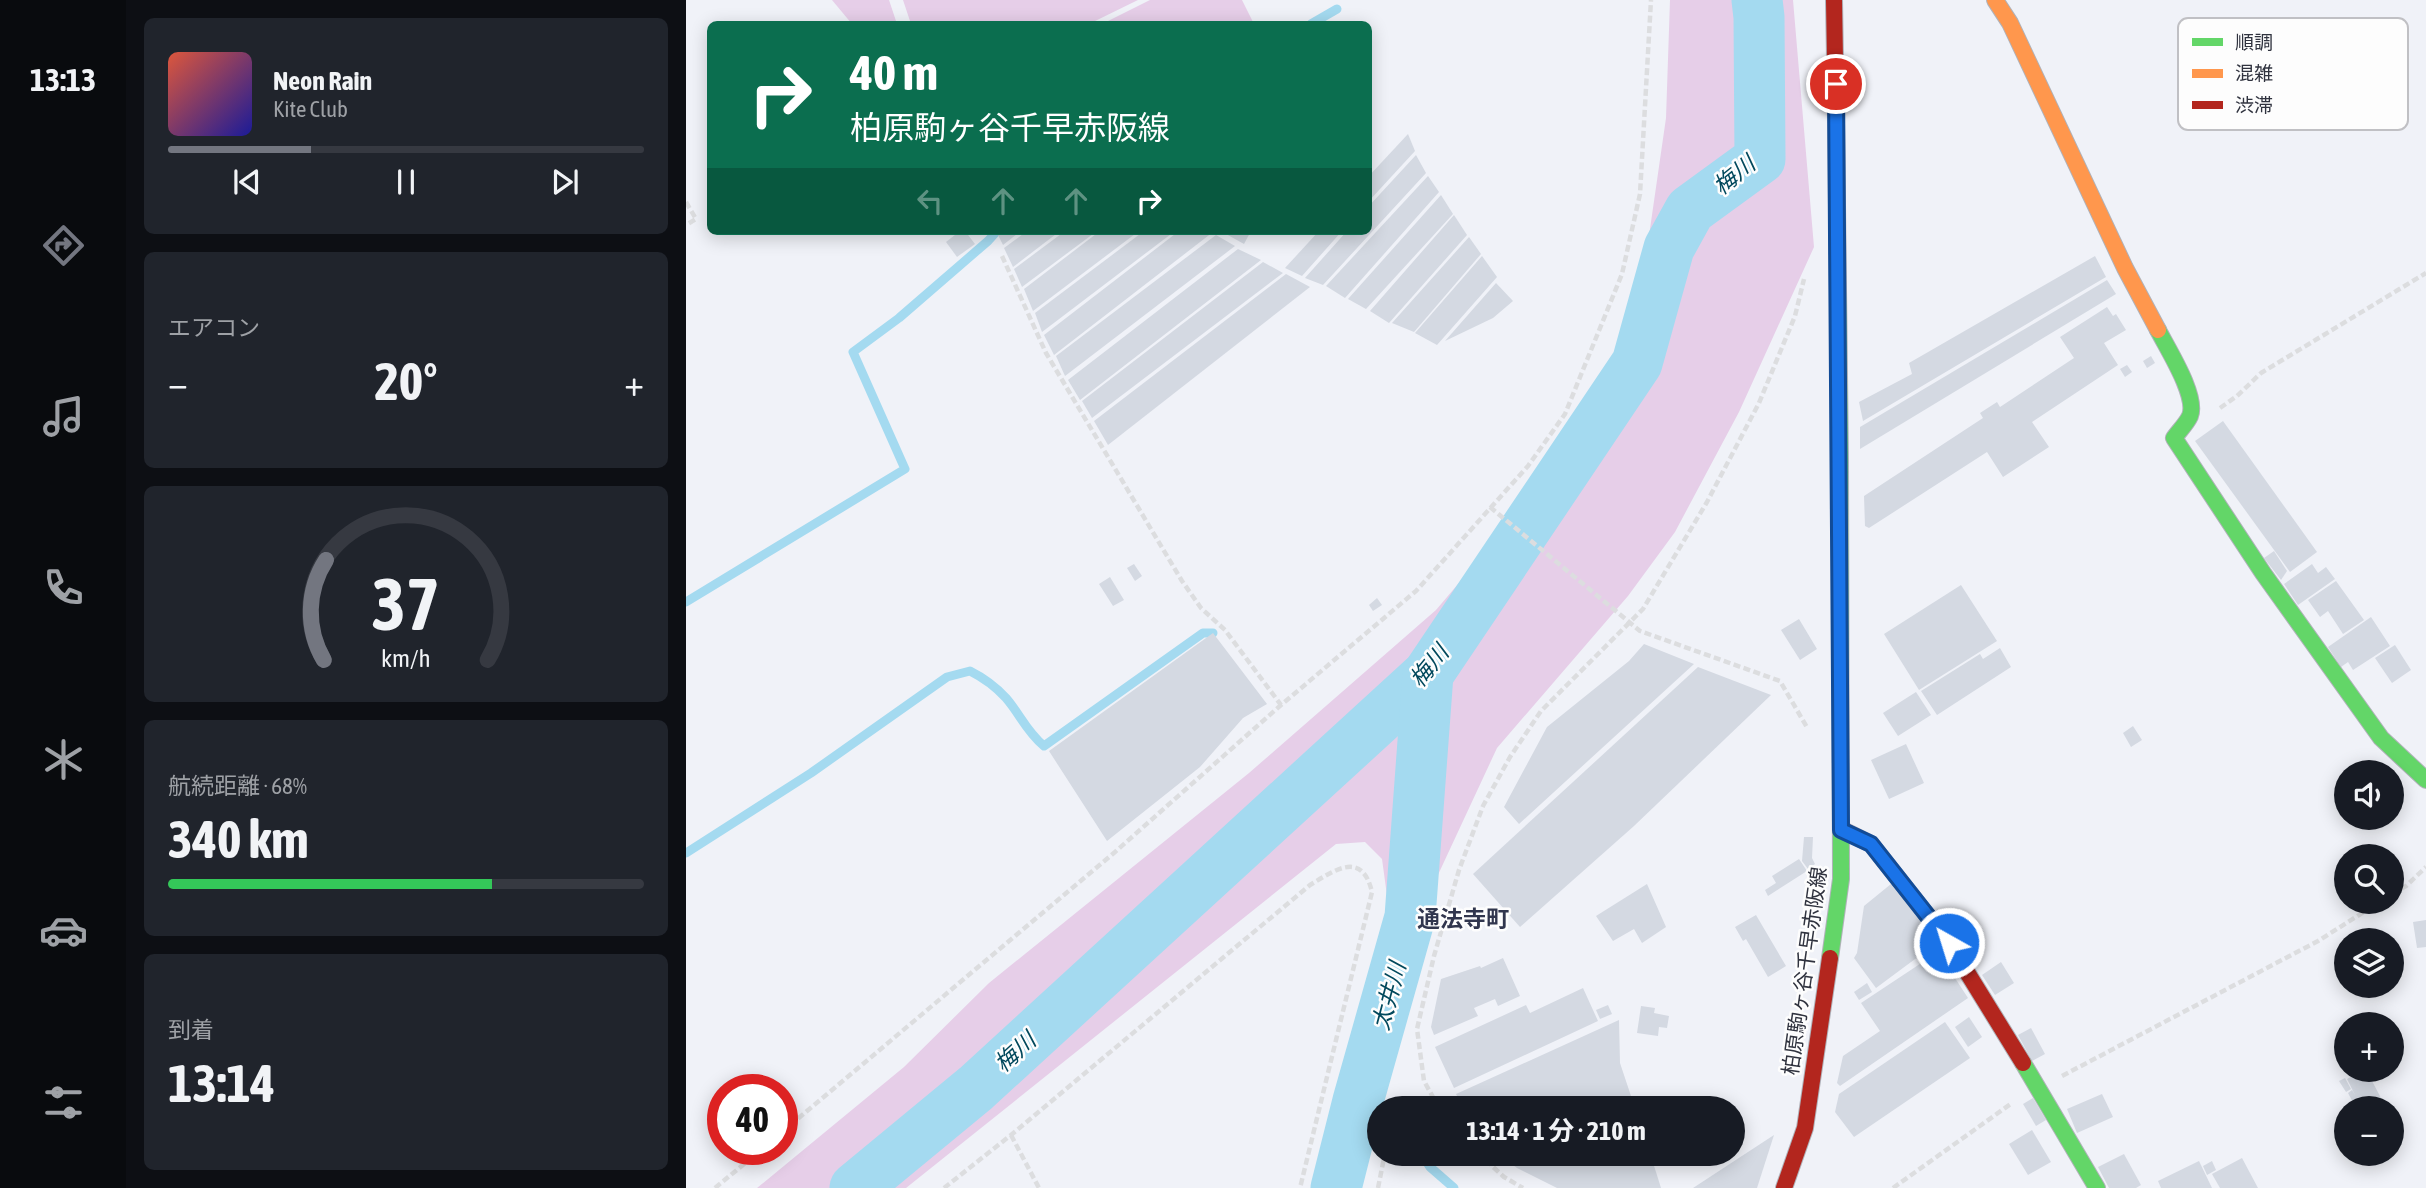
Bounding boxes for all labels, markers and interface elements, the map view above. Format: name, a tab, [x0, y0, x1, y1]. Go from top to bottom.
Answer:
legend	[2178, 18, 2408, 130]
text: 順調	[2235, 31, 2273, 53]
text: 40 m	[850, 44, 938, 100]
icon: right	[735, 49, 826, 140]
pin	[1806, 54, 1866, 114]
text: 13:13	[30, 61, 96, 98]
text: 混雑	[2235, 62, 2273, 84]
icon: arrive	[1817, 65, 1855, 103]
text: Neon Rain	[273, 66, 372, 96]
text: 渋滞	[2235, 94, 2273, 116]
text: Kite Club	[273, 96, 348, 122]
text: 柏原駒ヶ谷千早赤阪線	[850, 109, 1170, 146]
water label: 梅川	[1708, 149, 1762, 200]
icon: previous	[228, 163, 266, 201]
icon: pause	[387, 163, 425, 201]
icon: next	[546, 163, 584, 201]
icon: left	[911, 182, 949, 220]
icon: ahead	[984, 182, 1022, 220]
icon: ahead	[1057, 182, 1095, 220]
icon: right	[1130, 182, 1168, 220]
icon: directions	[39, 221, 88, 270]
text: エアコン	[168, 315, 260, 341]
text: 20°	[374, 351, 438, 411]
text: −	[168, 361, 188, 404]
text: +	[624, 361, 644, 404]
icon: music	[39, 392, 88, 441]
text: 37	[372, 562, 440, 645]
icon: phone	[39, 563, 88, 612]
water label: 梅川	[1404, 638, 1455, 692]
text: km/h	[381, 644, 431, 672]
icon: climate	[39, 735, 88, 784]
map controls	[2334, 760, 2404, 1166]
button: sound	[2334, 760, 2404, 830]
text: 航続距離 · 68%	[168, 773, 307, 799]
text: 340 km	[168, 809, 309, 869]
button: search	[2334, 844, 2404, 914]
street label: 柏原駒ヶ谷千早赤阪線	[1778, 865, 1831, 1077]
icon: car	[39, 906, 88, 955]
district label: 通法寺町	[1417, 906, 1509, 932]
position arrow	[1912, 906, 1986, 980]
button: layers	[2334, 928, 2404, 998]
water label: 太井川	[1368, 956, 1411, 1033]
button: +	[2334, 1012, 2404, 1082]
text: 到着	[168, 1017, 214, 1043]
water label: 梅川	[989, 1025, 1043, 1077]
text: 13:14	[168, 1053, 275, 1113]
speed limit sign: 40	[707, 1074, 798, 1165]
icon: filters	[39, 1078, 88, 1127]
button: −	[2334, 1096, 2404, 1166]
text: 13:14 · 1 分 · 210 m	[1466, 1116, 1646, 1146]

